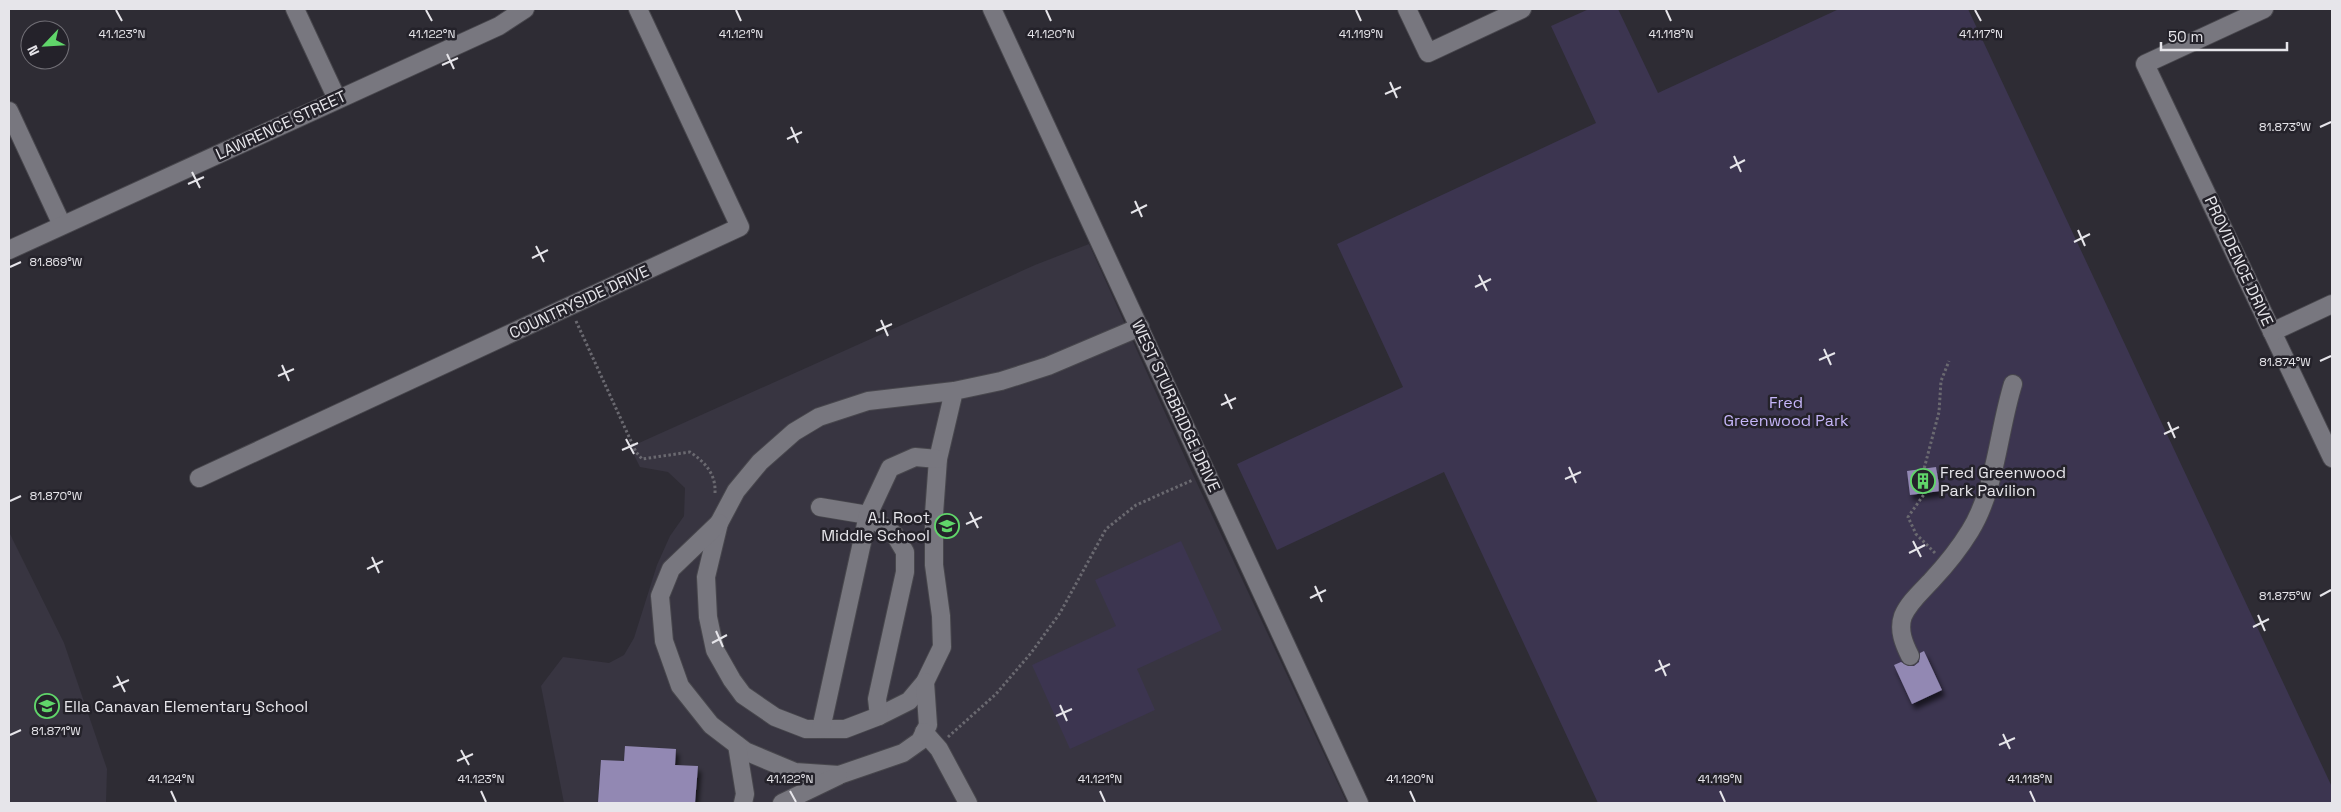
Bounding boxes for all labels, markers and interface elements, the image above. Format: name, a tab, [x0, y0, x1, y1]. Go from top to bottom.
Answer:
north arrow	[20, 20, 70, 70]
scale bar	[2161, 20, 2287, 52]
text: 41.123°N	[99, 26, 145, 42]
text: 41.122°N	[409, 26, 455, 42]
text: 41.121°N	[719, 26, 763, 42]
text: 41.120°N	[1027, 26, 1075, 42]
text: 41.119°N	[1339, 26, 1383, 42]
text: 41.118°N	[1649, 26, 1693, 42]
text: 41.117°N	[1959, 26, 2003, 42]
text: 50 m	[2168, 27, 2203, 46]
text: N	[23, 42, 43, 59]
street label: LAWRENCE STREET	[212, 86, 350, 164]
text: 81.873°W	[2259, 119, 2311, 135]
street label: PROVIDENCE DRIVE	[2200, 193, 2278, 329]
text: 81.869°W	[30, 254, 83, 270]
street label: COUNTRYSIDE DRIVE	[506, 260, 652, 344]
street label: WEST STURBRIDGE DRIVE	[1127, 317, 1225, 495]
text: 81.874°W	[2259, 354, 2311, 370]
park label: Fred Greenwood Park	[1723, 392, 1849, 431]
place label: Fred Greenwood Park Pavilion	[1940, 462, 2066, 501]
building icon: Fred Greenwood Park Pavilion	[1910, 468, 1936, 494]
text: 81.870°W	[30, 488, 83, 504]
place label: A.I. Root Middle School	[821, 507, 930, 546]
school or university icon: A.I. Root Middle School	[934, 513, 960, 539]
text: 81.875°W	[2259, 588, 2311, 604]
school or university icon: Ella Canavan Elementary School	[34, 693, 60, 719]
place label: Ella Canavan Elementary School	[64, 696, 308, 717]
text: 81.871°W	[31, 723, 81, 739]
text: 41.124°N	[148, 771, 194, 787]
text: 41.123°N	[458, 771, 504, 787]
text: 41.122°N	[767, 771, 813, 787]
text: 41.121°N	[1078, 771, 1122, 787]
text: 41.120°N	[1386, 771, 1434, 787]
text: 41.119°N	[1698, 771, 1742, 787]
text: 41.118°N	[2008, 771, 2052, 787]

